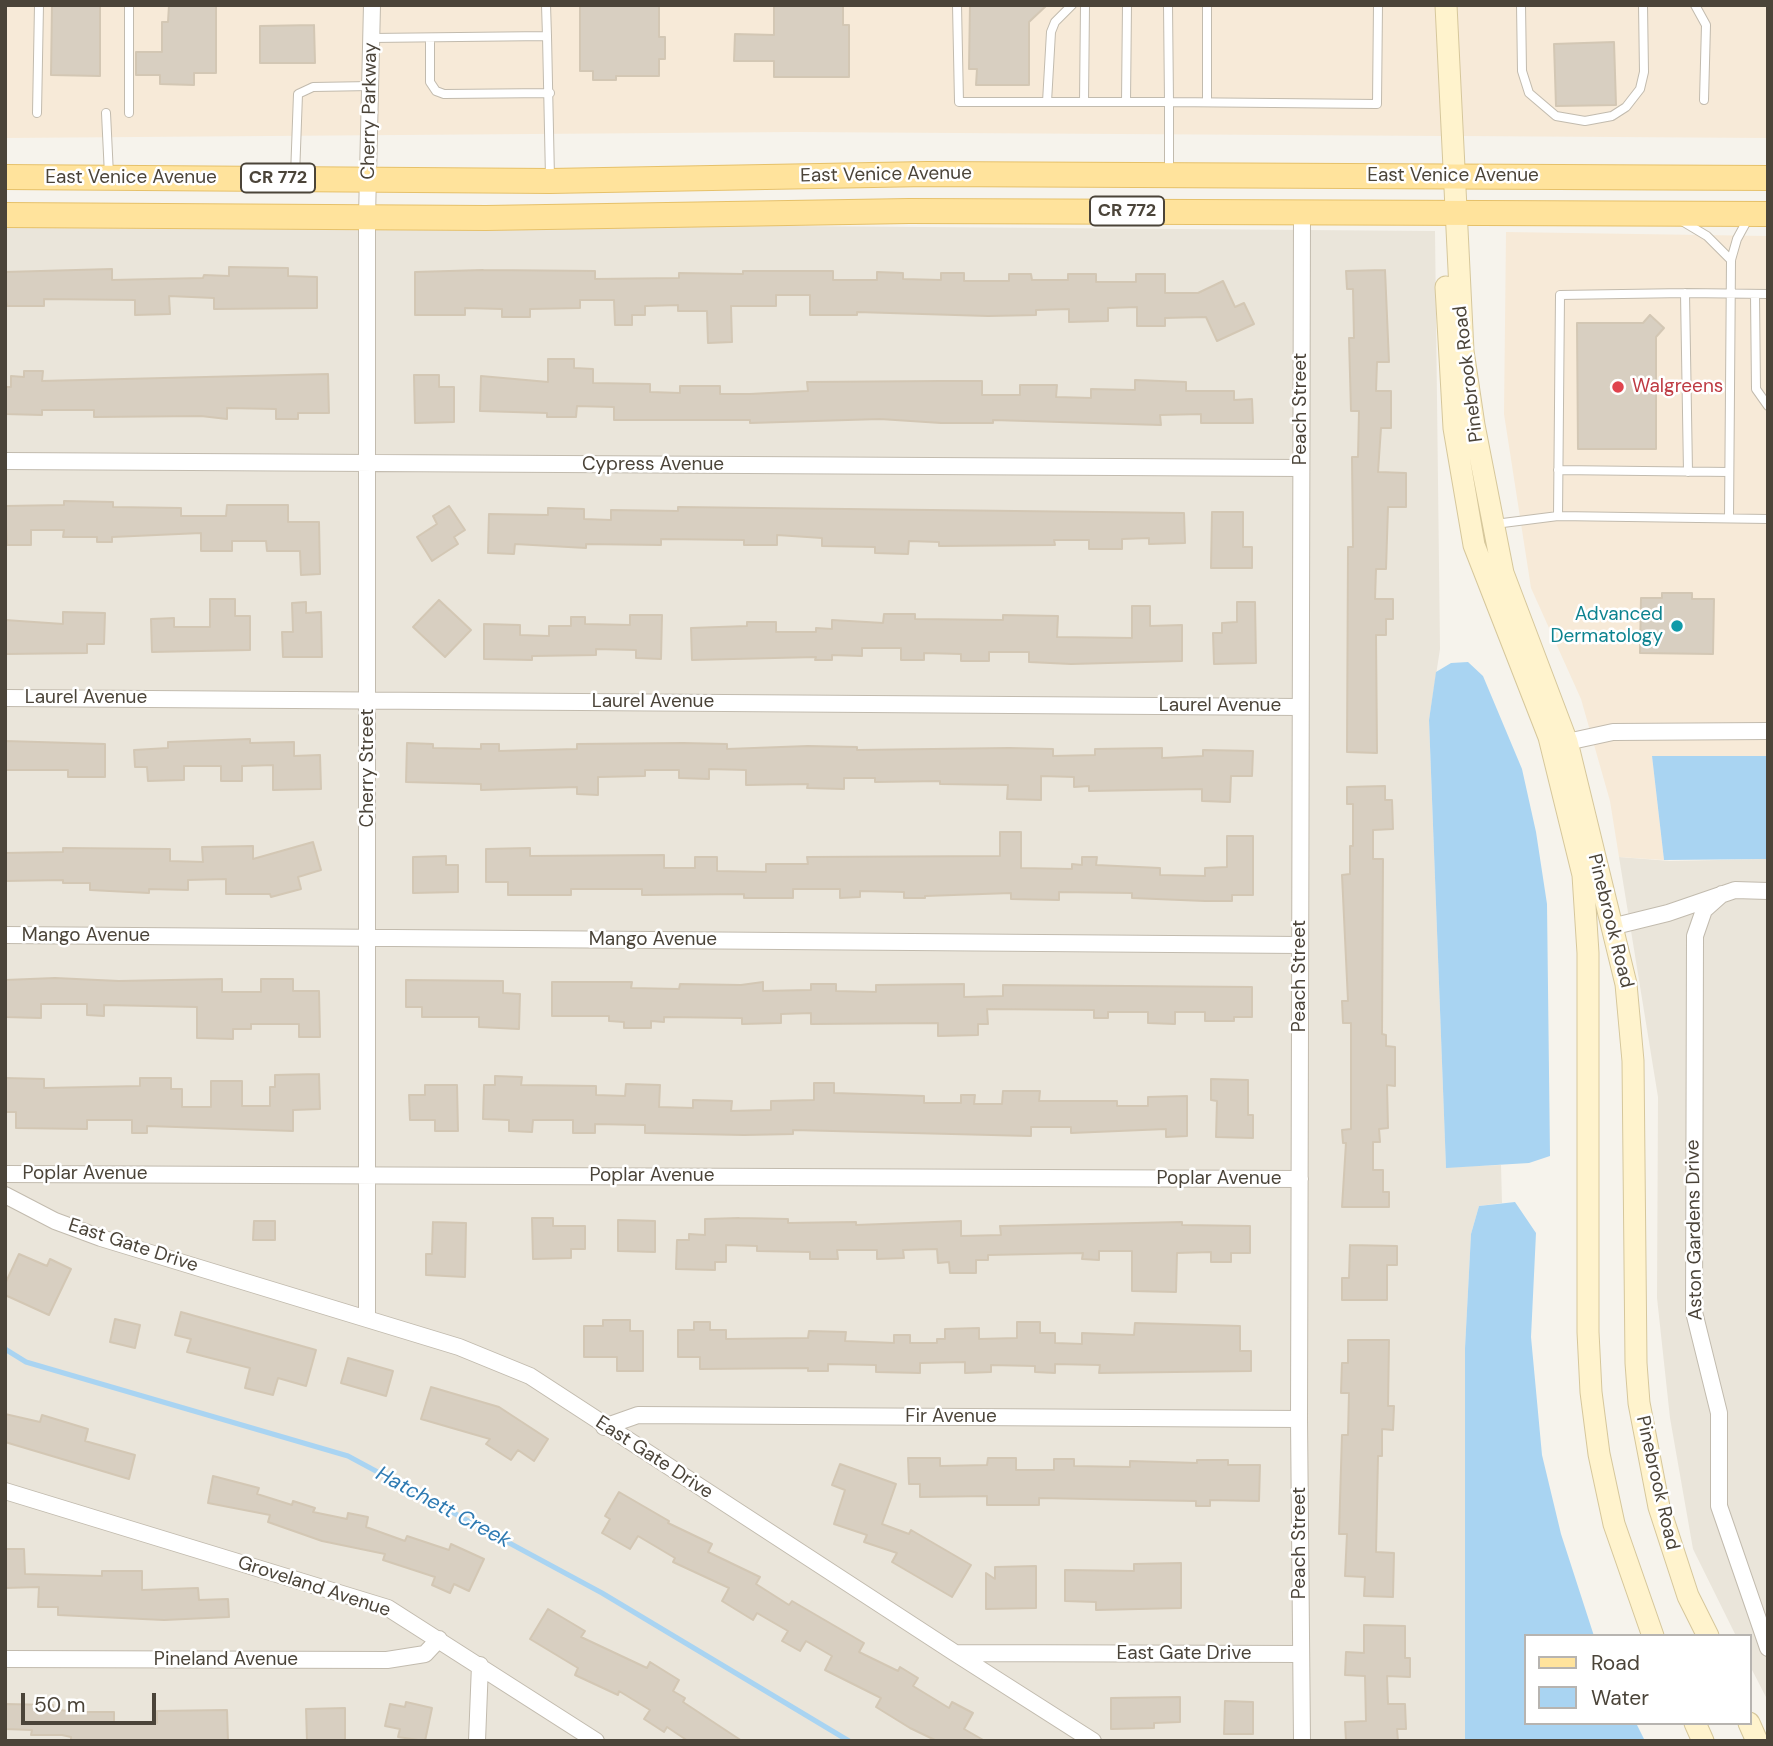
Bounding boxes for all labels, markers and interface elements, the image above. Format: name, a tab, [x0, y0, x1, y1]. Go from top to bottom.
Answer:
street label: Cherry Parkway	[357, 42, 383, 180]
street label: East Venice Avenue	[800, 162, 972, 188]
road number: CR 772	[241, 163, 315, 192]
street label: East Venice Avenue	[1367, 165, 1539, 187]
street label: East Venice Avenue	[45, 167, 217, 189]
road number: CR 772	[1090, 196, 1164, 226]
street label: Pinebrook Road	[1449, 305, 1489, 443]
street label: Peach Street	[1290, 353, 1312, 465]
place label: Walgreens	[1632, 376, 1723, 398]
marker: Walgreens	[1610, 379, 1626, 395]
street label: Cypress Avenue	[582, 454, 724, 476]
place label: Advanced Dermatology	[1550, 604, 1663, 648]
marker: Advanced Dermatology	[1669, 618, 1685, 634]
street label: Laurel Avenue	[25, 687, 147, 709]
street label: Laurel Avenue	[592, 691, 714, 713]
street label: Laurel Avenue	[1159, 695, 1281, 717]
street label: Cherry Street	[357, 709, 379, 827]
street label: Pinebrook Road	[1582, 852, 1638, 990]
street label: Peach Street	[1289, 920, 1311, 1032]
street label: Mango Avenue	[22, 925, 150, 947]
street label: Mango Avenue	[589, 929, 717, 951]
street label: Aston Gardens Drive	[1682, 1139, 1708, 1321]
street label: Poplar Avenue	[23, 1163, 147, 1185]
street label: Poplar Avenue	[590, 1165, 714, 1187]
street label: Poplar Avenue	[1157, 1168, 1281, 1190]
street label: East Gate Drive	[65, 1214, 201, 1278]
street label: Fir Avenue	[905, 1406, 997, 1428]
street label: East Gate Drive	[591, 1412, 717, 1504]
street label: Pinebrook Road	[1630, 1414, 1684, 1552]
water label: Hatchett Creek	[371, 1462, 515, 1554]
street label: Peach Street	[1289, 1487, 1311, 1599]
street label: Groveland Avenue	[235, 1552, 393, 1622]
legend	[1524, 1634, 1752, 1725]
street label: East Gate Drive	[1116, 1643, 1252, 1665]
street label: Pineland Avenue	[154, 1649, 298, 1671]
text: Road	[1591, 1649, 1640, 1677]
scale bar	[24, 1680, 159, 1724]
text: Water	[1591, 1684, 1649, 1712]
text: 50 m	[34, 1691, 85, 1719]

